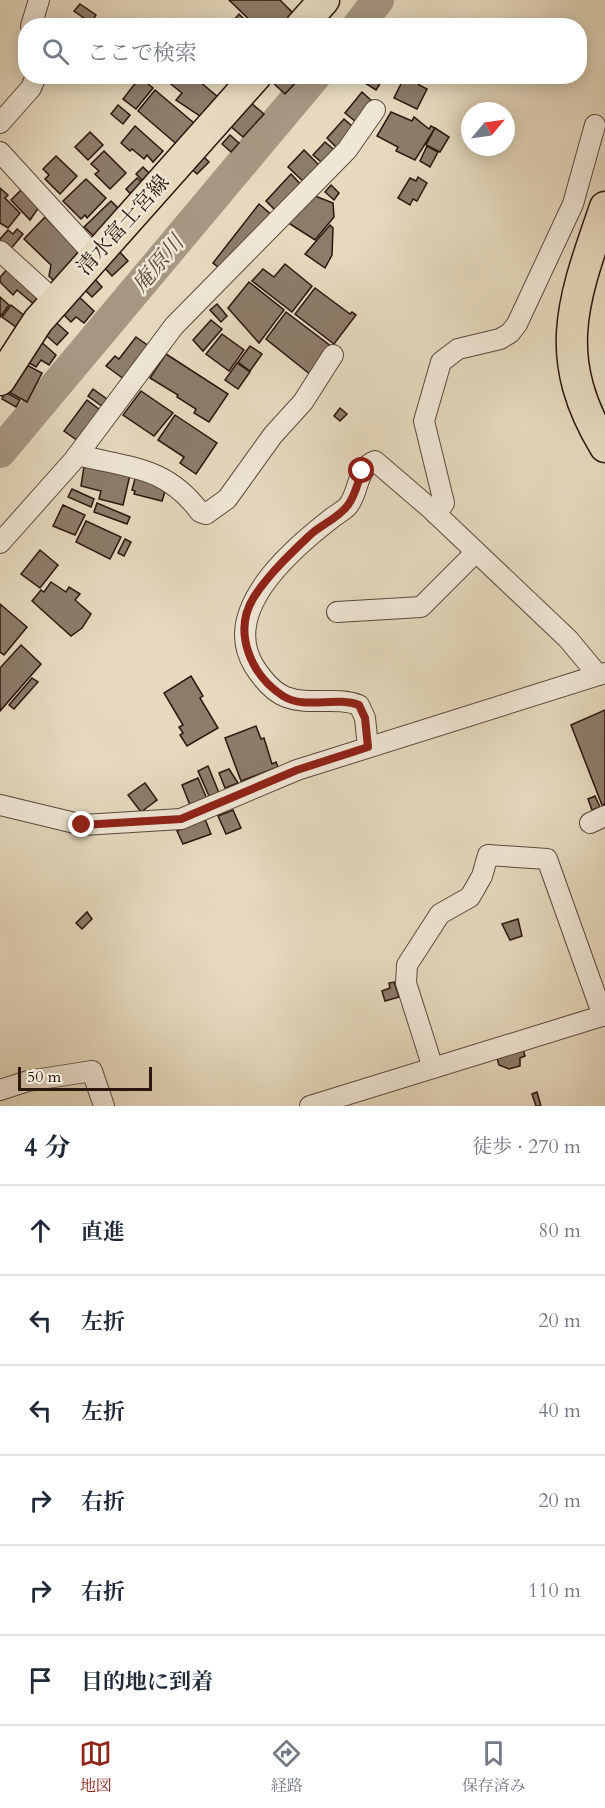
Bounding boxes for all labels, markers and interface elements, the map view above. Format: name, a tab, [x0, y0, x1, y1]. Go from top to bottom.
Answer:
search box	[18, 18, 587, 84]
icon: search	[39, 35, 72, 68]
text: ここで検索	[87, 38, 197, 68]
north arrow	[461, 102, 515, 156]
street label: 清水富士宮線	[70, 168, 176, 282]
water label: 庵原川	[125, 228, 192, 299]
route start	[348, 457, 374, 483]
route end	[68, 811, 94, 837]
scale bar	[18, 1064, 152, 1092]
text: 50 m	[27, 1066, 61, 1088]
text: 4 分	[24, 1130, 70, 1165]
text: 徒歩 · 270 m	[472, 1133, 581, 1160]
icon: ahead	[24, 1214, 57, 1247]
text: 直進	[81, 1217, 125, 1247]
text: 80 m	[538, 1217, 581, 1244]
icon: left	[24, 1304, 57, 1337]
text: 左折	[81, 1307, 125, 1337]
text: 20 m	[538, 1307, 581, 1334]
icon: left	[24, 1394, 57, 1427]
text: 左折	[81, 1397, 125, 1427]
text: 40 m	[538, 1397, 581, 1424]
icon: right	[24, 1484, 57, 1517]
text: 右折	[81, 1487, 125, 1517]
text: 20 m	[538, 1487, 581, 1514]
icon: right	[24, 1574, 57, 1607]
text: 右折	[81, 1577, 125, 1607]
text: 110 m	[528, 1577, 581, 1604]
icon: arrive	[24, 1664, 57, 1697]
text: 目的地に到着	[81, 1667, 213, 1697]
tab: 地図	[79, 1737, 112, 1797]
tab: 経路	[270, 1737, 303, 1797]
tab: 保存済み	[462, 1737, 526, 1797]

